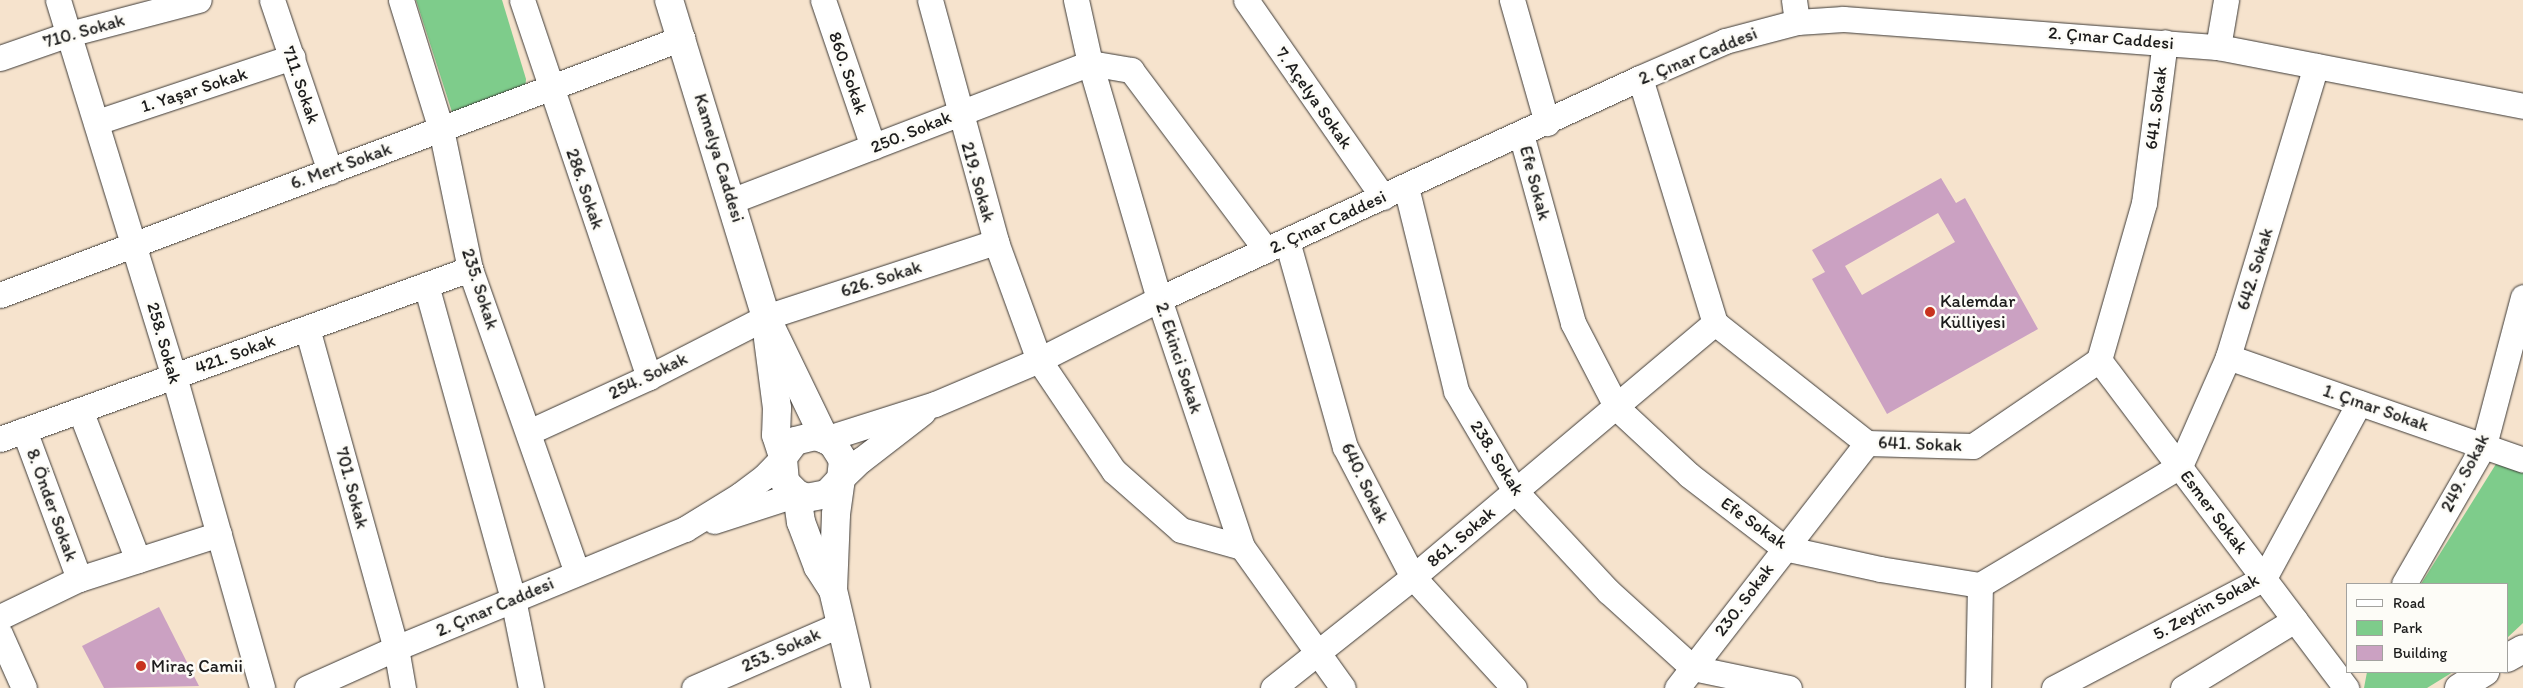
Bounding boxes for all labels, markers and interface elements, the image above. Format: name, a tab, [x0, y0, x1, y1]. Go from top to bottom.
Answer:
street label: 710. Sokak	[41, 9, 127, 53]
street label: 2. Çınar Caddesi	[1635, 22, 1761, 90]
street label: 2. Çınar Caddesi	[2047, 22, 2175, 54]
street label: 860. Sokak	[824, 29, 872, 117]
street label: 711. Sokak	[278, 43, 324, 127]
street label: 7. Açelya Sokak	[1271, 43, 1357, 153]
street label: 1. Yaşar Sokak	[138, 63, 250, 117]
street label: 641. Sokak	[2140, 65, 2172, 151]
street label: Kamelya Caddesi	[689, 91, 749, 225]
street label: 250. Sokak	[867, 106, 955, 158]
street label: 6. Mert Sokak	[288, 138, 394, 194]
street label: 219. Sokak	[956, 139, 1000, 225]
street label: Efe Sokak	[1515, 144, 1555, 222]
street label: 286. Sokak	[561, 146, 609, 232]
street label: 2. Çınar Caddesi	[1266, 186, 1390, 258]
street label: 642. Sokak	[2232, 225, 2278, 313]
street label: 235. Sokak	[457, 246, 503, 332]
street label: 626. Sokak	[838, 256, 924, 302]
place label: Kalemdar Külliyesi	[1940, 291, 2015, 334]
street label: 258. Sokak	[142, 300, 186, 386]
street label: 2. Ekinci Sokak	[1151, 300, 1207, 416]
marker: Kalemdar Külliyesi	[1924, 306, 1936, 318]
street label: 421. Sokak	[192, 330, 278, 378]
street label: 254. Sokak	[605, 348, 691, 404]
street label: 1. Çınar Sokak	[2320, 380, 2432, 436]
street label: 238. Sokak	[1466, 417, 1528, 499]
street label: 249. Sokak	[2436, 430, 2494, 516]
street label: 641. Sokak	[1878, 432, 1962, 456]
street label: 640. Sokak	[1336, 439, 1394, 527]
street label: 701. Sokak	[331, 445, 373, 531]
street label: 8. Önder Sokak	[22, 446, 82, 564]
street label: Esmer Sokak	[2176, 466, 2252, 558]
street label: Efe Sokak	[1717, 492, 1791, 554]
street label: 861. Sokak	[1422, 502, 1500, 572]
street label: 230. Sokak	[1710, 559, 1778, 641]
street label: 5. Zeytin Sokak	[2149, 569, 2263, 645]
street label: 2. Çınar Caddesi	[433, 572, 557, 642]
legend	[2346, 583, 2508, 673]
text: Road	[2393, 594, 2425, 612]
text: Park	[2393, 619, 2423, 637]
street label: 253. Sokak	[738, 623, 824, 677]
text: Building	[2393, 644, 2447, 662]
place label: Miraç Camii	[151, 655, 244, 677]
marker: Miraç Camii	[135, 660, 147, 672]

